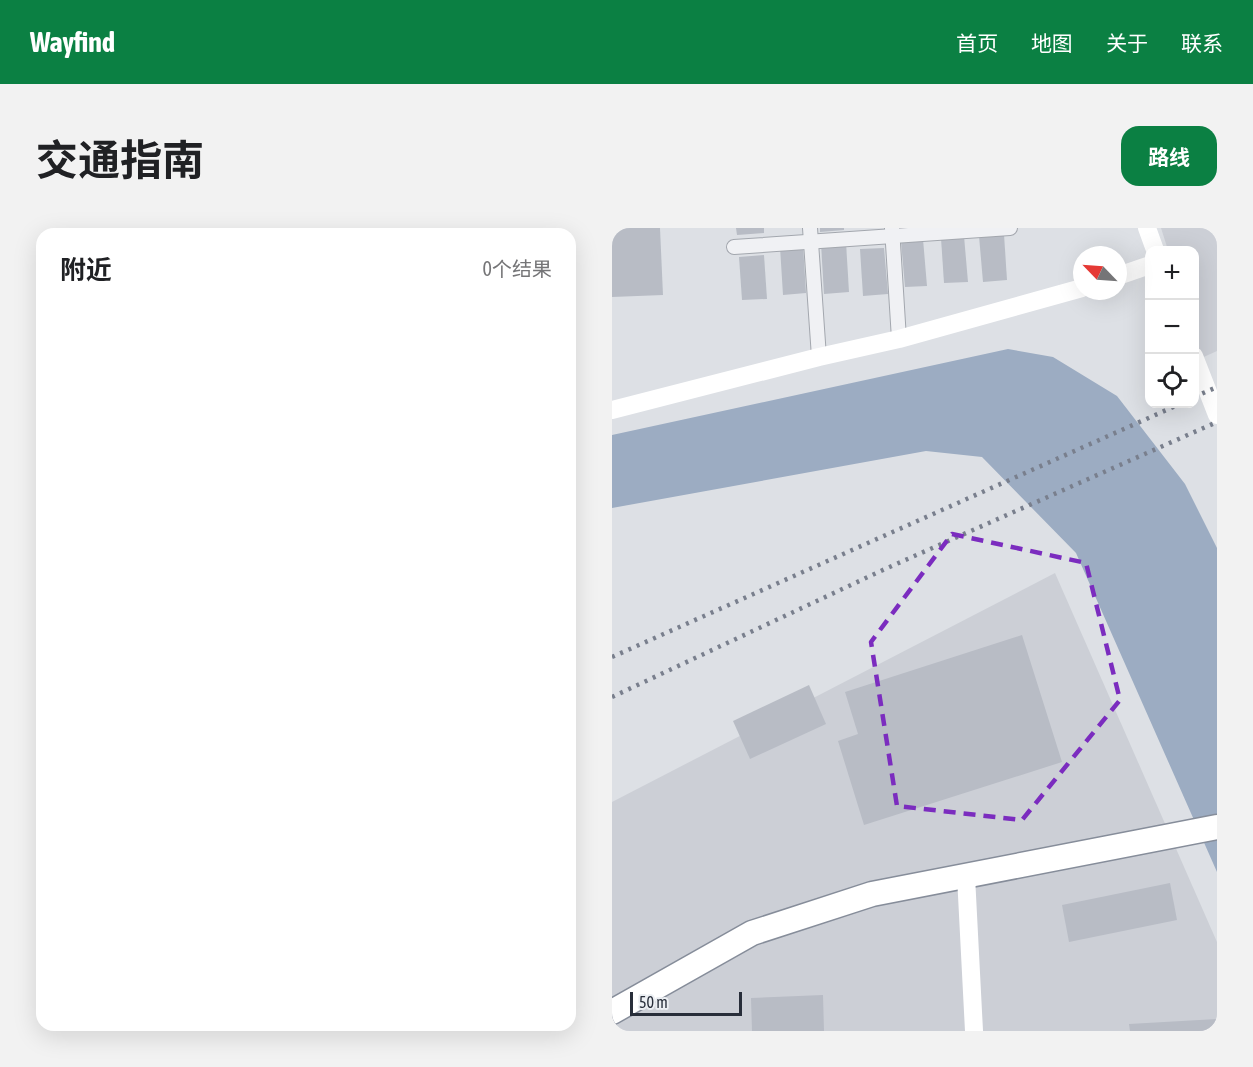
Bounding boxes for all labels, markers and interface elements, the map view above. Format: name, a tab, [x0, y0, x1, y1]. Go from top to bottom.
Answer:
text: Wayfind	[30, 26, 115, 58]
text: 首页	[956, 31, 998, 55]
text: 地图	[1031, 31, 1073, 55]
text: 关于	[1106, 31, 1148, 55]
text: 联系	[1181, 31, 1223, 55]
button: 路线	[1121, 126, 1217, 186]
text: 交通指南	[36, 136, 204, 184]
north arrow	[1073, 246, 1127, 300]
map controls	[1145, 246, 1199, 408]
button: +	[1145, 246, 1199, 300]
text: 附近	[60, 255, 112, 285]
text: 0个结果	[483, 257, 552, 280]
button: −	[1145, 300, 1199, 354]
button: locate	[1145, 354, 1199, 408]
scale bar	[630, 989, 742, 1016]
text: 50 m	[639, 993, 668, 1011]

